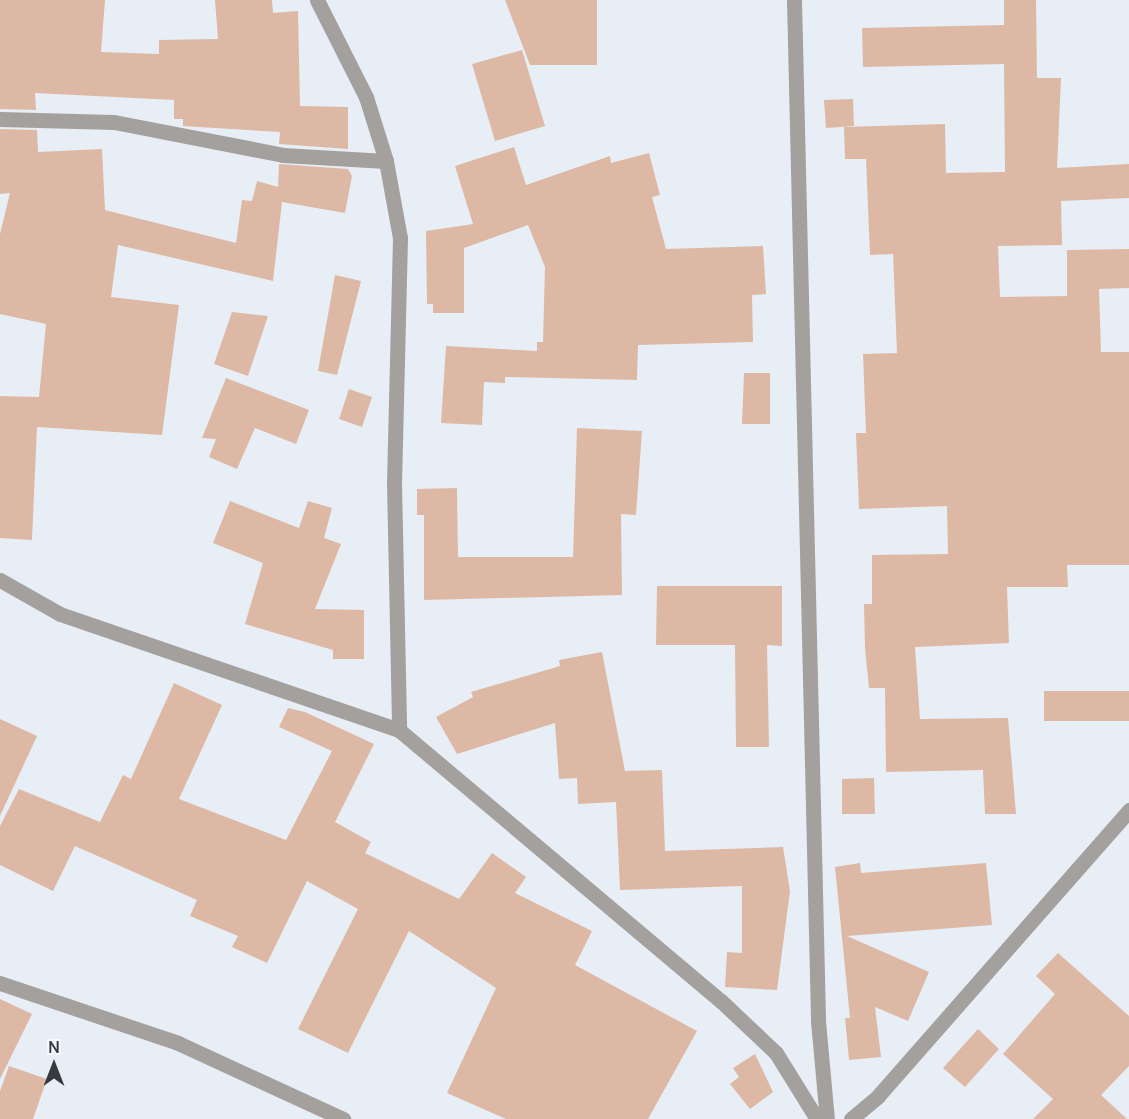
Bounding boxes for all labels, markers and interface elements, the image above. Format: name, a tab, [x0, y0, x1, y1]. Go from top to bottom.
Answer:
north arrow	[24, 1035, 84, 1095]
text: N	[48, 1036, 60, 1058]

